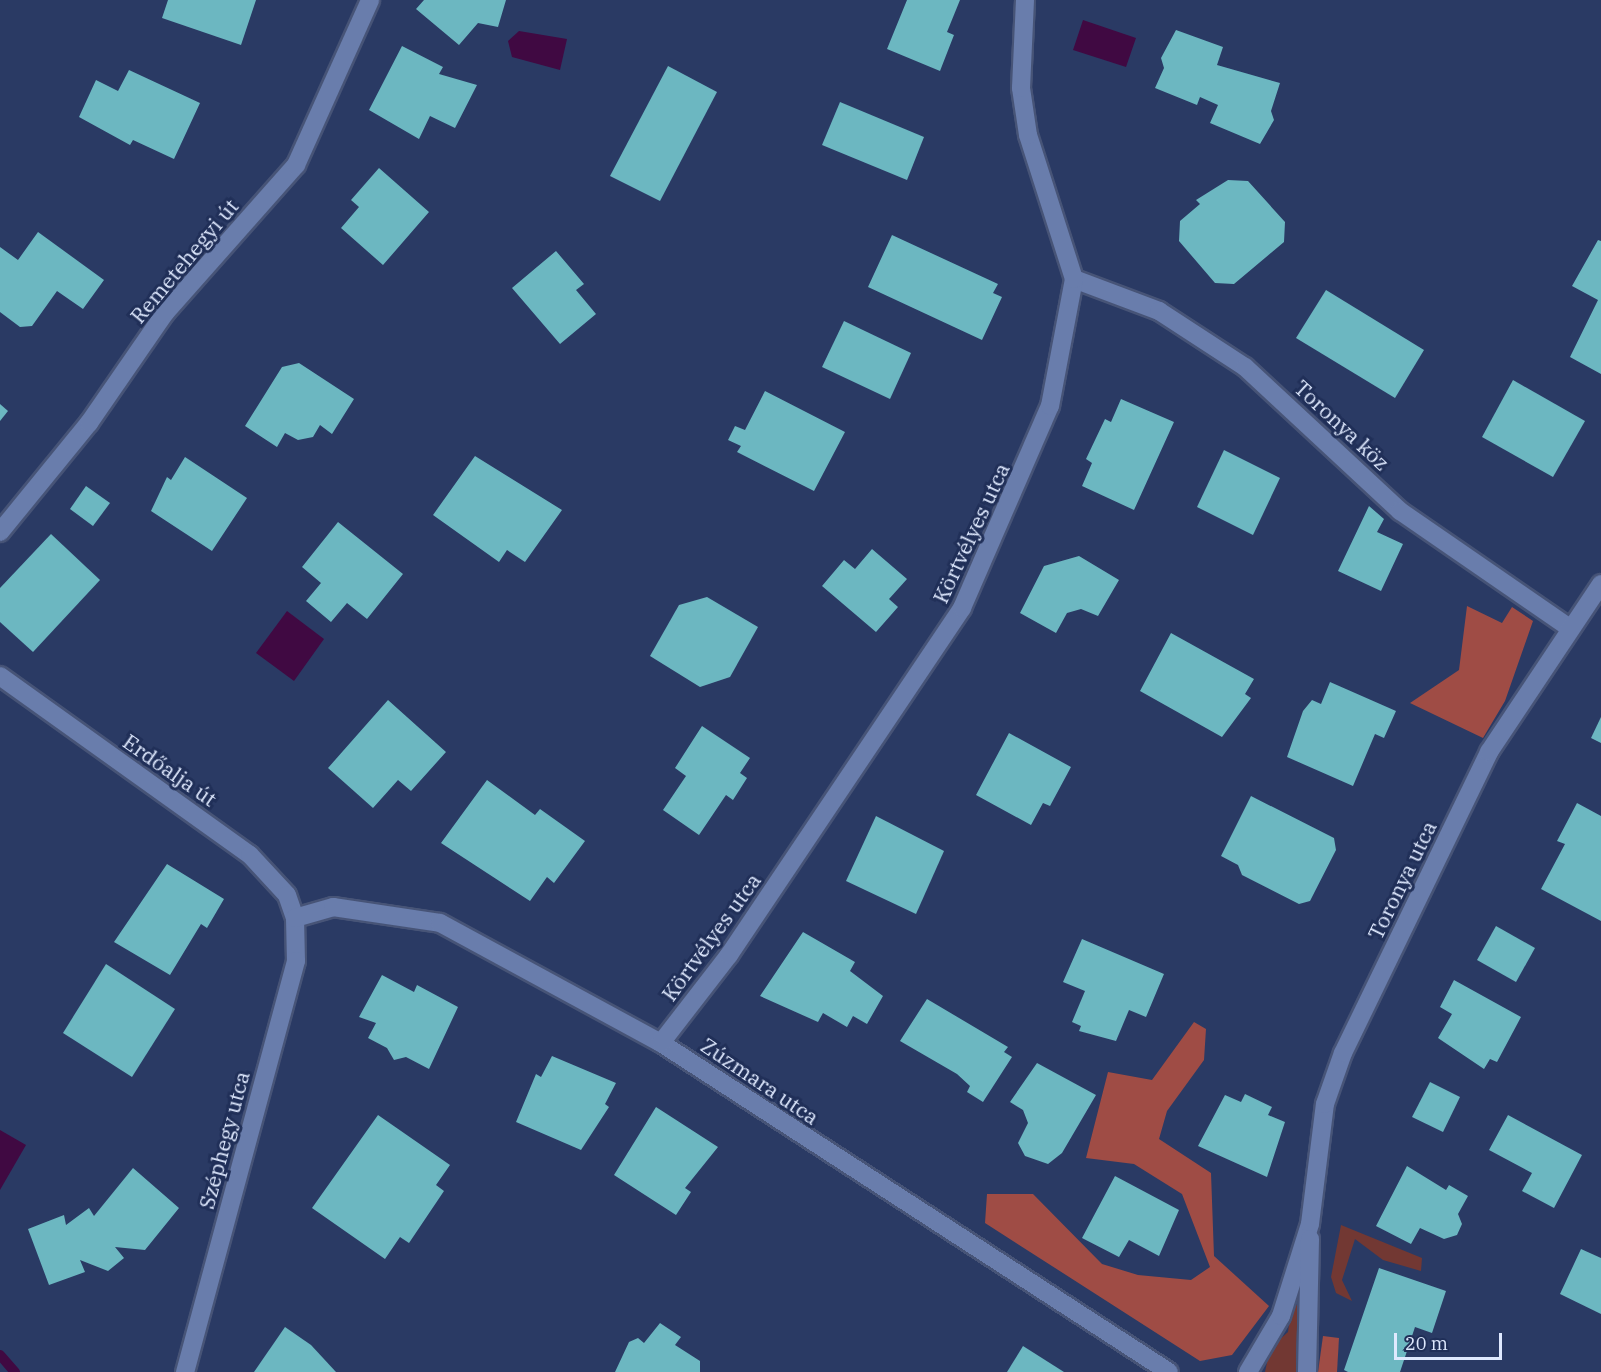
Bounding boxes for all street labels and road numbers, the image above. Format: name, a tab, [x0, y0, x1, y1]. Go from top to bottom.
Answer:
street label: Remetehegyi út	[125, 194, 243, 328]
street label: Toronya köz	[1289, 375, 1395, 475]
street label: Körtvélyes utca	[928, 459, 1014, 607]
street label: Erdőalja út	[118, 729, 222, 811]
street label: Toronya utca	[1362, 817, 1442, 943]
street label: Körtvélyes utca	[656, 868, 766, 1006]
street label: Zúzmara utca	[696, 1032, 824, 1130]
street label: Széphegy utca	[194, 1068, 254, 1212]

